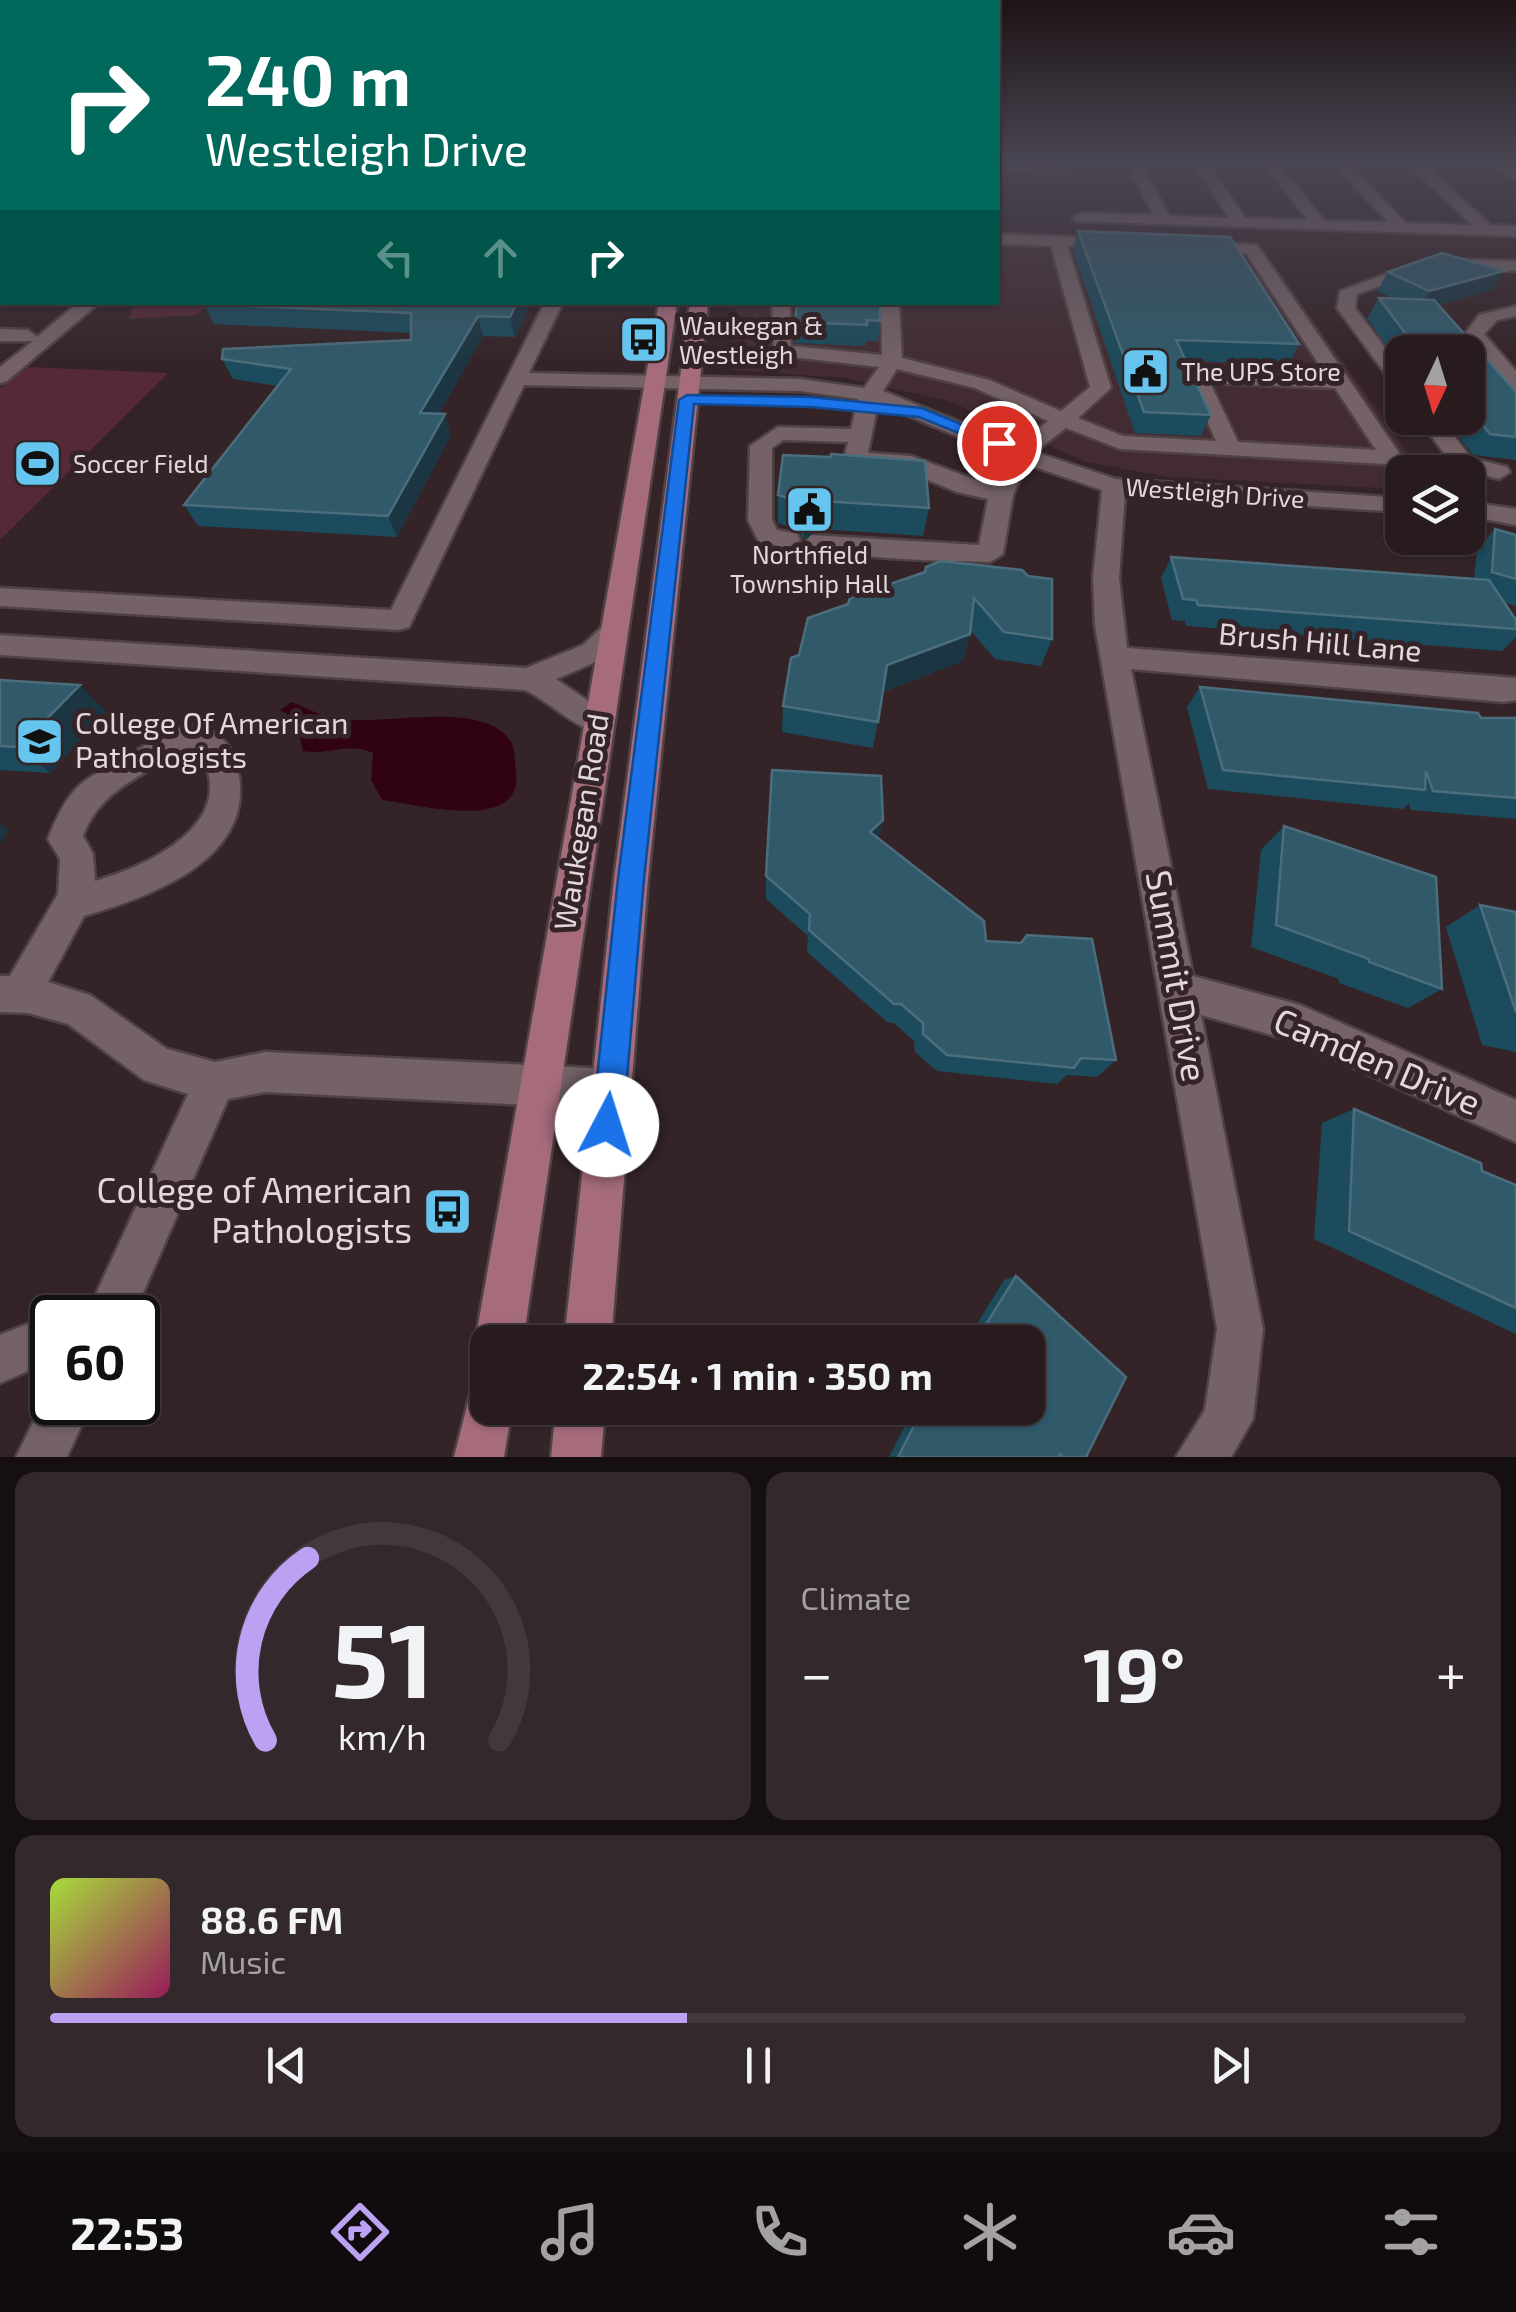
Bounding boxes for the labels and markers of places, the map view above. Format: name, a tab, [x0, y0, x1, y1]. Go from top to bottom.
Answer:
place label: Waukegan & Westleigh	[679, 310, 823, 369]
bus stop icon: Waukegan & Westleigh	[618, 314, 670, 366]
public building icon: The UPS Store	[1120, 346, 1172, 398]
place label: The UPS Store	[1181, 356, 1341, 386]
pin	[957, 401, 1042, 486]
sports icon: Soccer Field	[12, 438, 64, 490]
place label: Soccer Field	[73, 448, 209, 478]
public building icon: Northfield Township Hall	[784, 483, 836, 535]
place label: Northfield Township Hall	[730, 539, 890, 598]
place label: College Of American Pathologists	[75, 704, 348, 774]
school or university icon: College Of American Pathologists	[14, 715, 66, 767]
place label: College of American Pathologists	[97, 1168, 412, 1250]
bus stop icon: College of American Pathologists	[421, 1185, 473, 1237]

